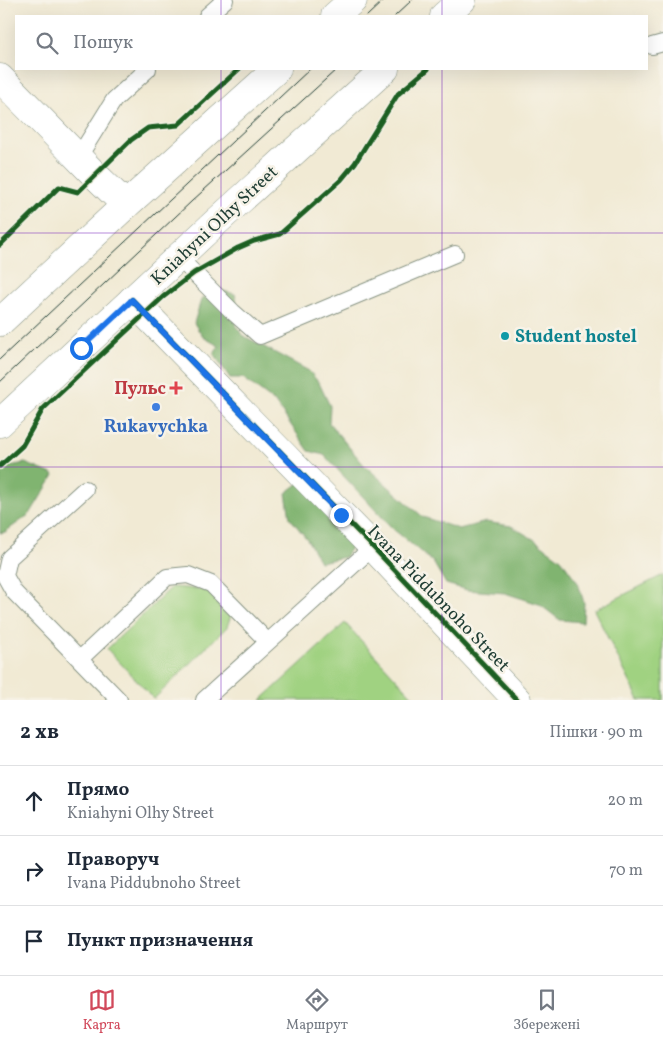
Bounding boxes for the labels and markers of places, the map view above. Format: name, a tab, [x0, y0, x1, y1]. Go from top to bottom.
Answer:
place label: Student hostel	[515, 325, 637, 350]
marker: Student hostel	[499, 330, 511, 342]
place label: Пульс	[114, 377, 166, 402]
marker: Пульс	[170, 382, 182, 394]
marker: Rukavychka	[150, 401, 162, 413]
place label: Rukavychka	[104, 415, 208, 440]

